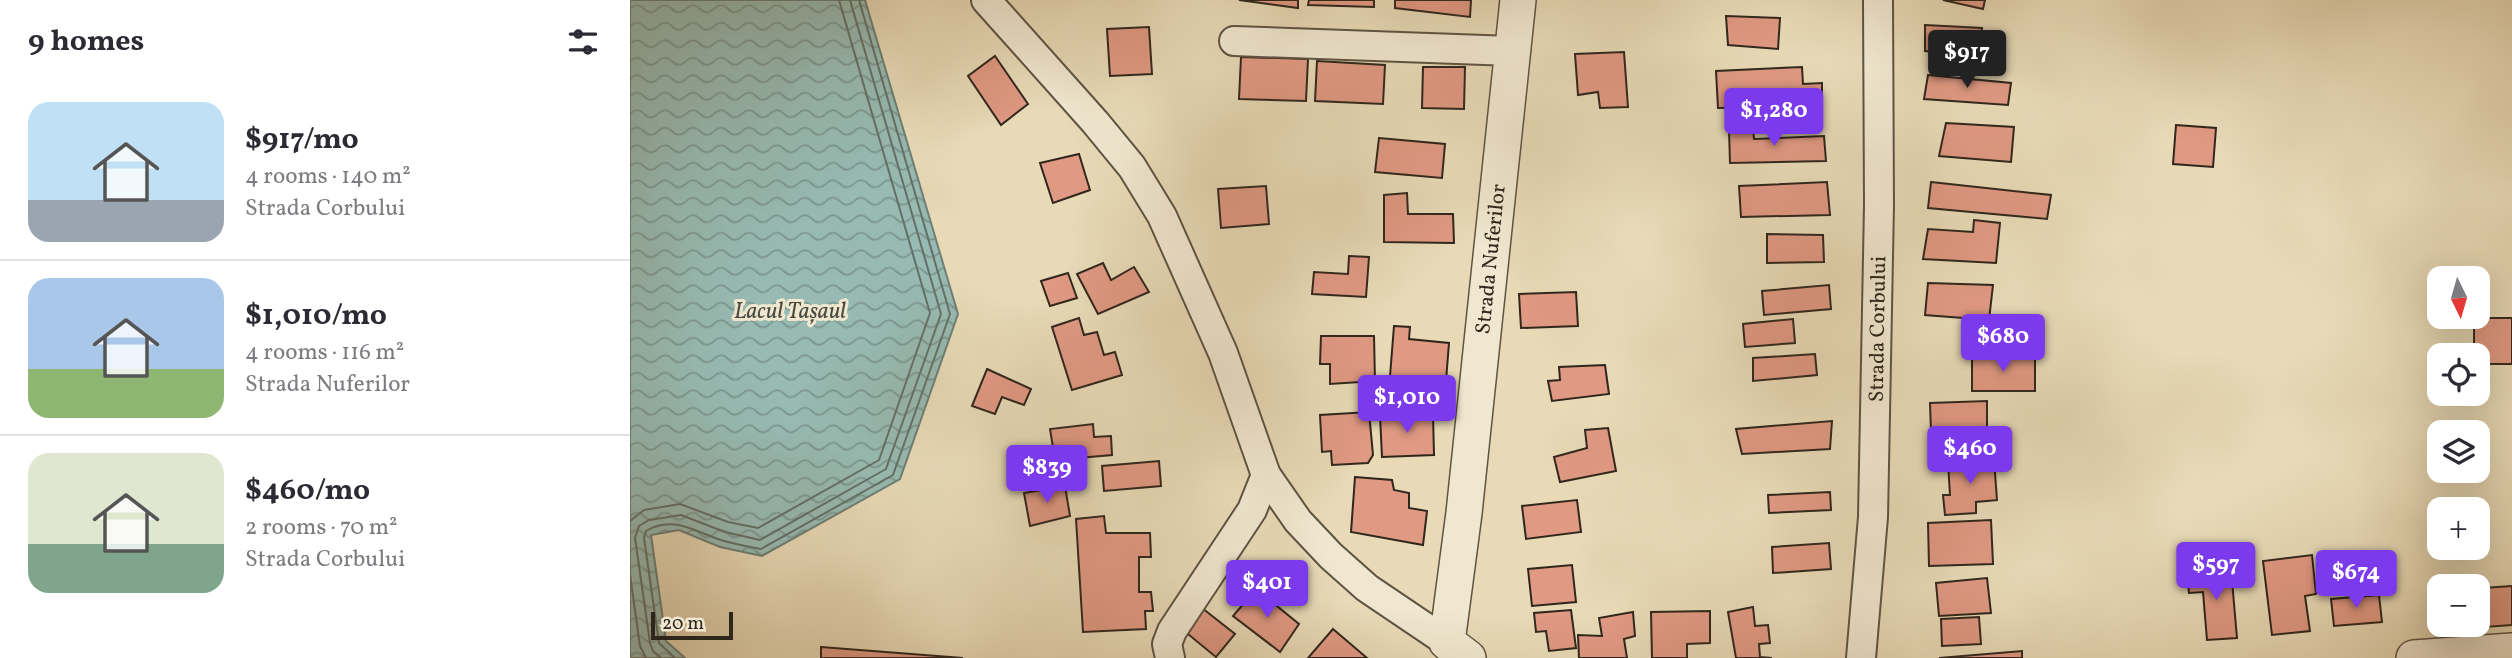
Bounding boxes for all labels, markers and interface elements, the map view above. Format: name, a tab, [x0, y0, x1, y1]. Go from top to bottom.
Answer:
text: 9 homes	[28, 21, 144, 63]
icon: filters	[564, 23, 602, 61]
pin: $917	[1926, 31, 2008, 90]
text: $917	[1944, 37, 1990, 69]
pin: $1,280	[1717, 88, 1831, 148]
text: $1,280	[1740, 95, 1808, 127]
text: $917/mo	[245, 119, 359, 161]
icon: home	[84, 130, 168, 214]
text: 4 rooms · 140 m²	[245, 161, 411, 193]
street label: Strada Nuferilor	[1469, 183, 1514, 336]
text: Strada Corbului	[245, 193, 405, 225]
street label: Strada Corbului	[1863, 256, 1894, 402]
north arrow	[2427, 266, 2490, 329]
map controls	[2427, 266, 2490, 637]
text: $1,010/mo	[245, 295, 387, 337]
water label: Lacul Tașaul	[734, 296, 846, 328]
icon: home	[84, 306, 168, 390]
pin: $680	[1962, 314, 2044, 374]
text: $680	[1977, 321, 2029, 353]
text: 4 rooms · 116 m²	[245, 337, 404, 369]
button: locate	[2427, 343, 2490, 406]
text: Strada Nuferilor	[245, 369, 410, 401]
pin: $1,010	[1350, 376, 1464, 435]
text: $1,010	[1374, 382, 1440, 414]
button: layers	[2427, 420, 2490, 483]
pin: $460	[1929, 426, 2011, 486]
text: $460	[1943, 433, 1997, 465]
pin: $839	[1006, 446, 1088, 505]
text: $839	[1022, 452, 1072, 484]
text: $460/mo	[245, 470, 370, 512]
icon: home	[84, 481, 168, 565]
button: +	[2427, 497, 2490, 560]
text: 2 rooms · 70 m²	[245, 512, 398, 544]
pin: $597	[2175, 542, 2257, 602]
text: Strada Corbului	[245, 544, 405, 576]
text: $597	[2192, 549, 2240, 581]
pin: $674	[2315, 550, 2397, 610]
text: $674	[2332, 557, 2380, 589]
pin: $401	[1226, 560, 1308, 620]
text: $401	[1242, 567, 1292, 599]
button: −	[2427, 574, 2490, 637]
scale bar	[651, 609, 733, 641]
text: 20 m	[662, 611, 704, 637]

